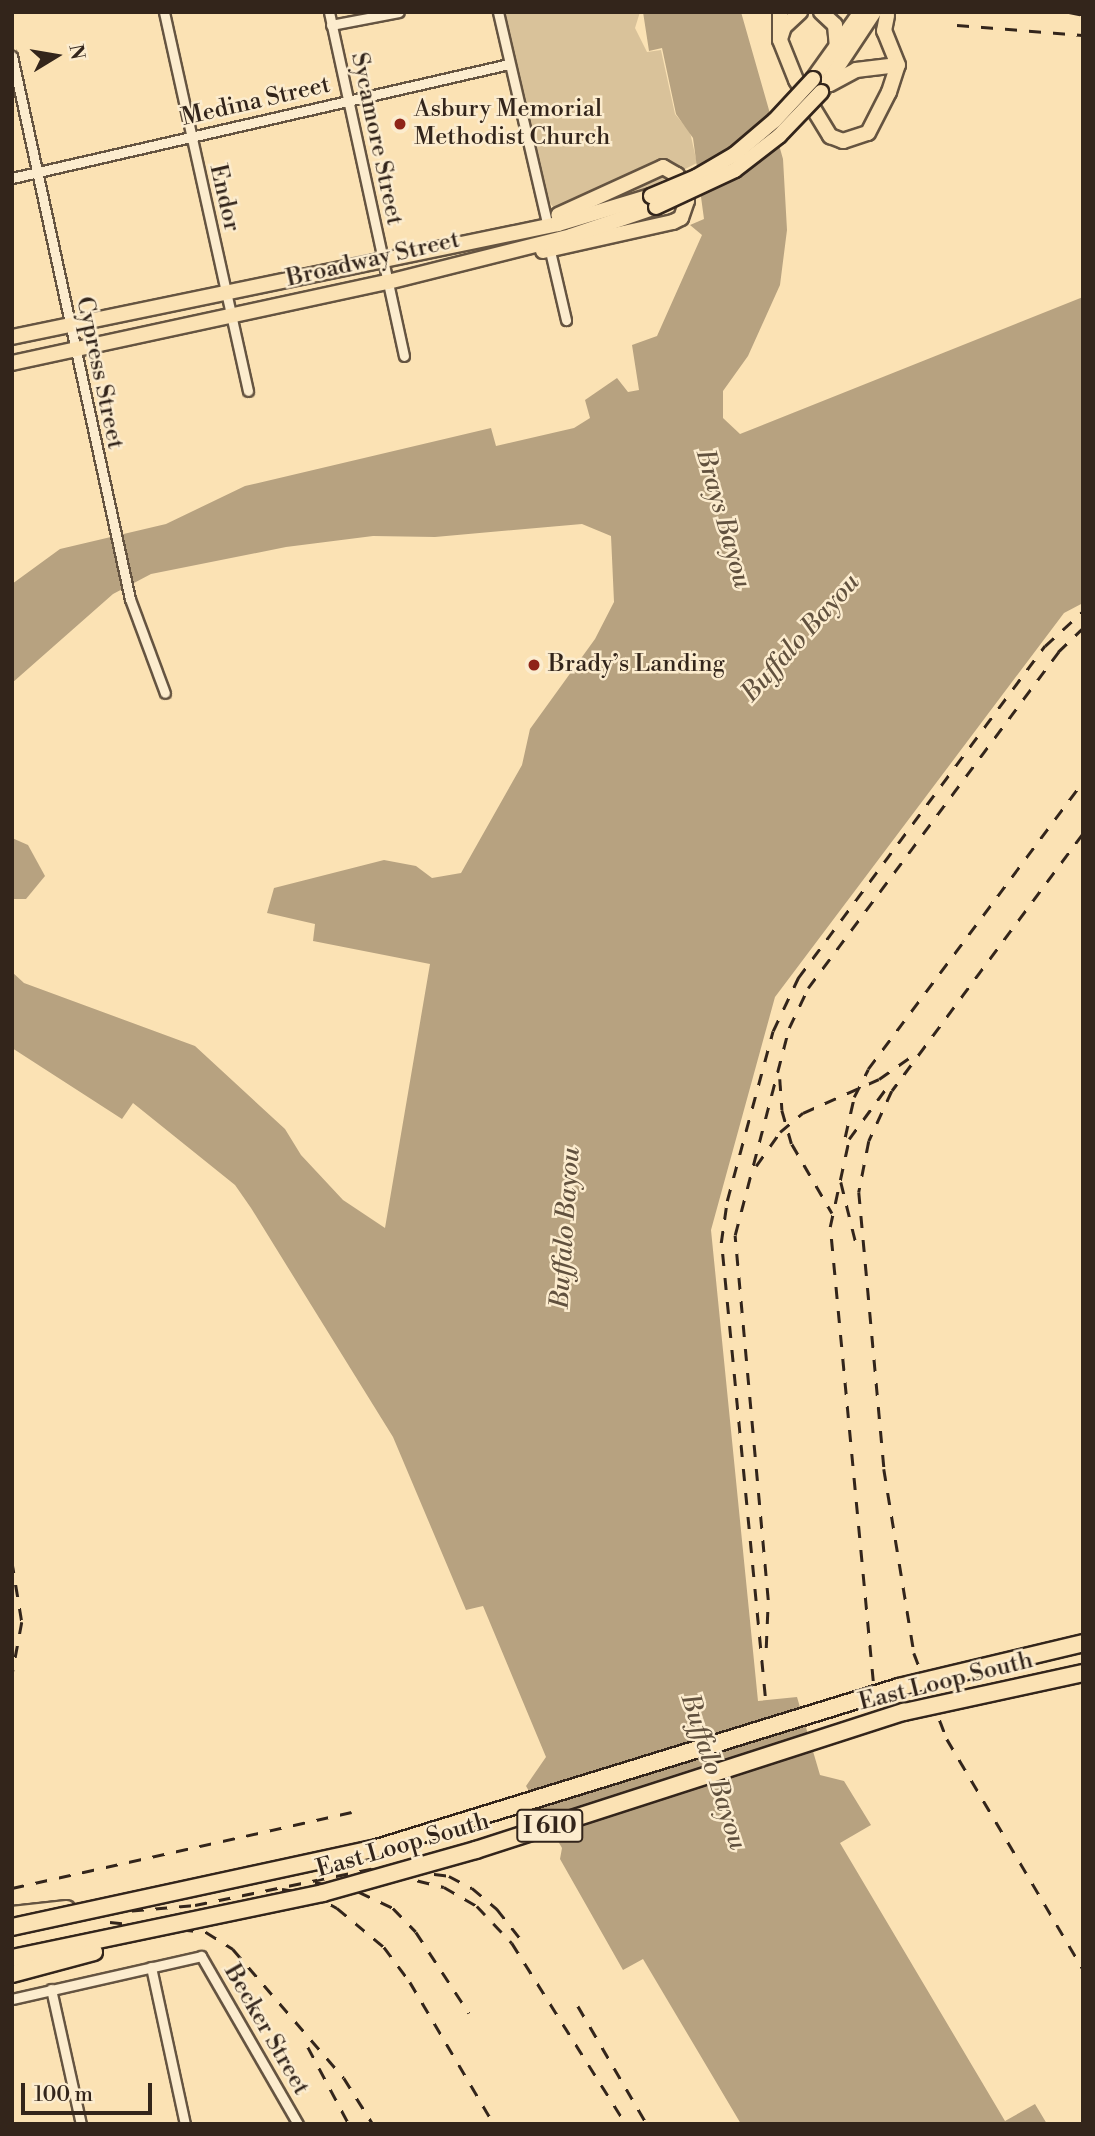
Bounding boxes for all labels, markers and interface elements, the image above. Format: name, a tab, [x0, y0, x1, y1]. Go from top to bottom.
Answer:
north arrow	[21, 21, 91, 91]
text: N	[63, 42, 90, 62]
street label: Sycamore Street	[344, 50, 408, 228]
street label: Medina Street	[179, 71, 333, 133]
place label: Asbury Memorial Methodist Church	[414, 96, 610, 152]
marker: Asbury Memorial Methodist Church	[392, 116, 408, 132]
street label: Endor	[202, 161, 246, 235]
street label: Broadway Street	[284, 226, 462, 294]
street label: Cypress Street	[69, 294, 129, 452]
water label: Brays Bayou	[688, 446, 758, 592]
water label: Buffalo Bayou	[735, 567, 867, 709]
place label: Brady’s Landing	[548, 651, 725, 679]
marker: Brady’s Landing	[526, 657, 542, 673]
water label: Buffalo Bayou	[545, 1146, 587, 1310]
street label: East Loop South	[856, 1646, 1036, 1718]
water label: Buffalo Bayou	[673, 1690, 753, 1854]
road number: I 610	[515, 1806, 585, 1845]
street label: East Loop South	[313, 1808, 493, 1884]
street label: Becker Street	[217, 1960, 315, 2100]
scale bar	[24, 2070, 156, 2114]
text: 100 m	[34, 2082, 93, 2108]

